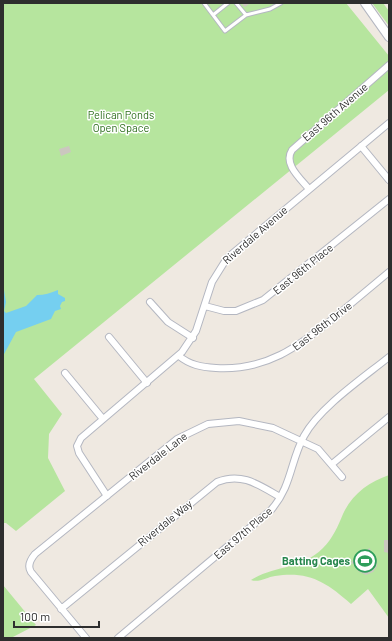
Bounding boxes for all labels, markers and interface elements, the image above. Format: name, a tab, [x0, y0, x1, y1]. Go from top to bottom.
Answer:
street label: East 96th Avenue	[299, 80, 370, 144]
park label: Pelican Ponds Open Space	[88, 108, 154, 134]
street label: Riverdale Avenue	[220, 203, 290, 266]
street label: East 96th Place	[270, 240, 335, 297]
street label: East 96th Drive	[289, 298, 354, 353]
street label: Riverdale Lane	[126, 429, 189, 482]
street label: Riverdale Way	[135, 497, 195, 549]
street label: East 97th Place	[211, 504, 275, 561]
sports icon: Batting Cages	[352, 548, 378, 574]
place label: Batting Cages	[282, 554, 350, 567]
scale bar	[14, 603, 99, 629]
text: 100 m	[20, 609, 50, 623]

